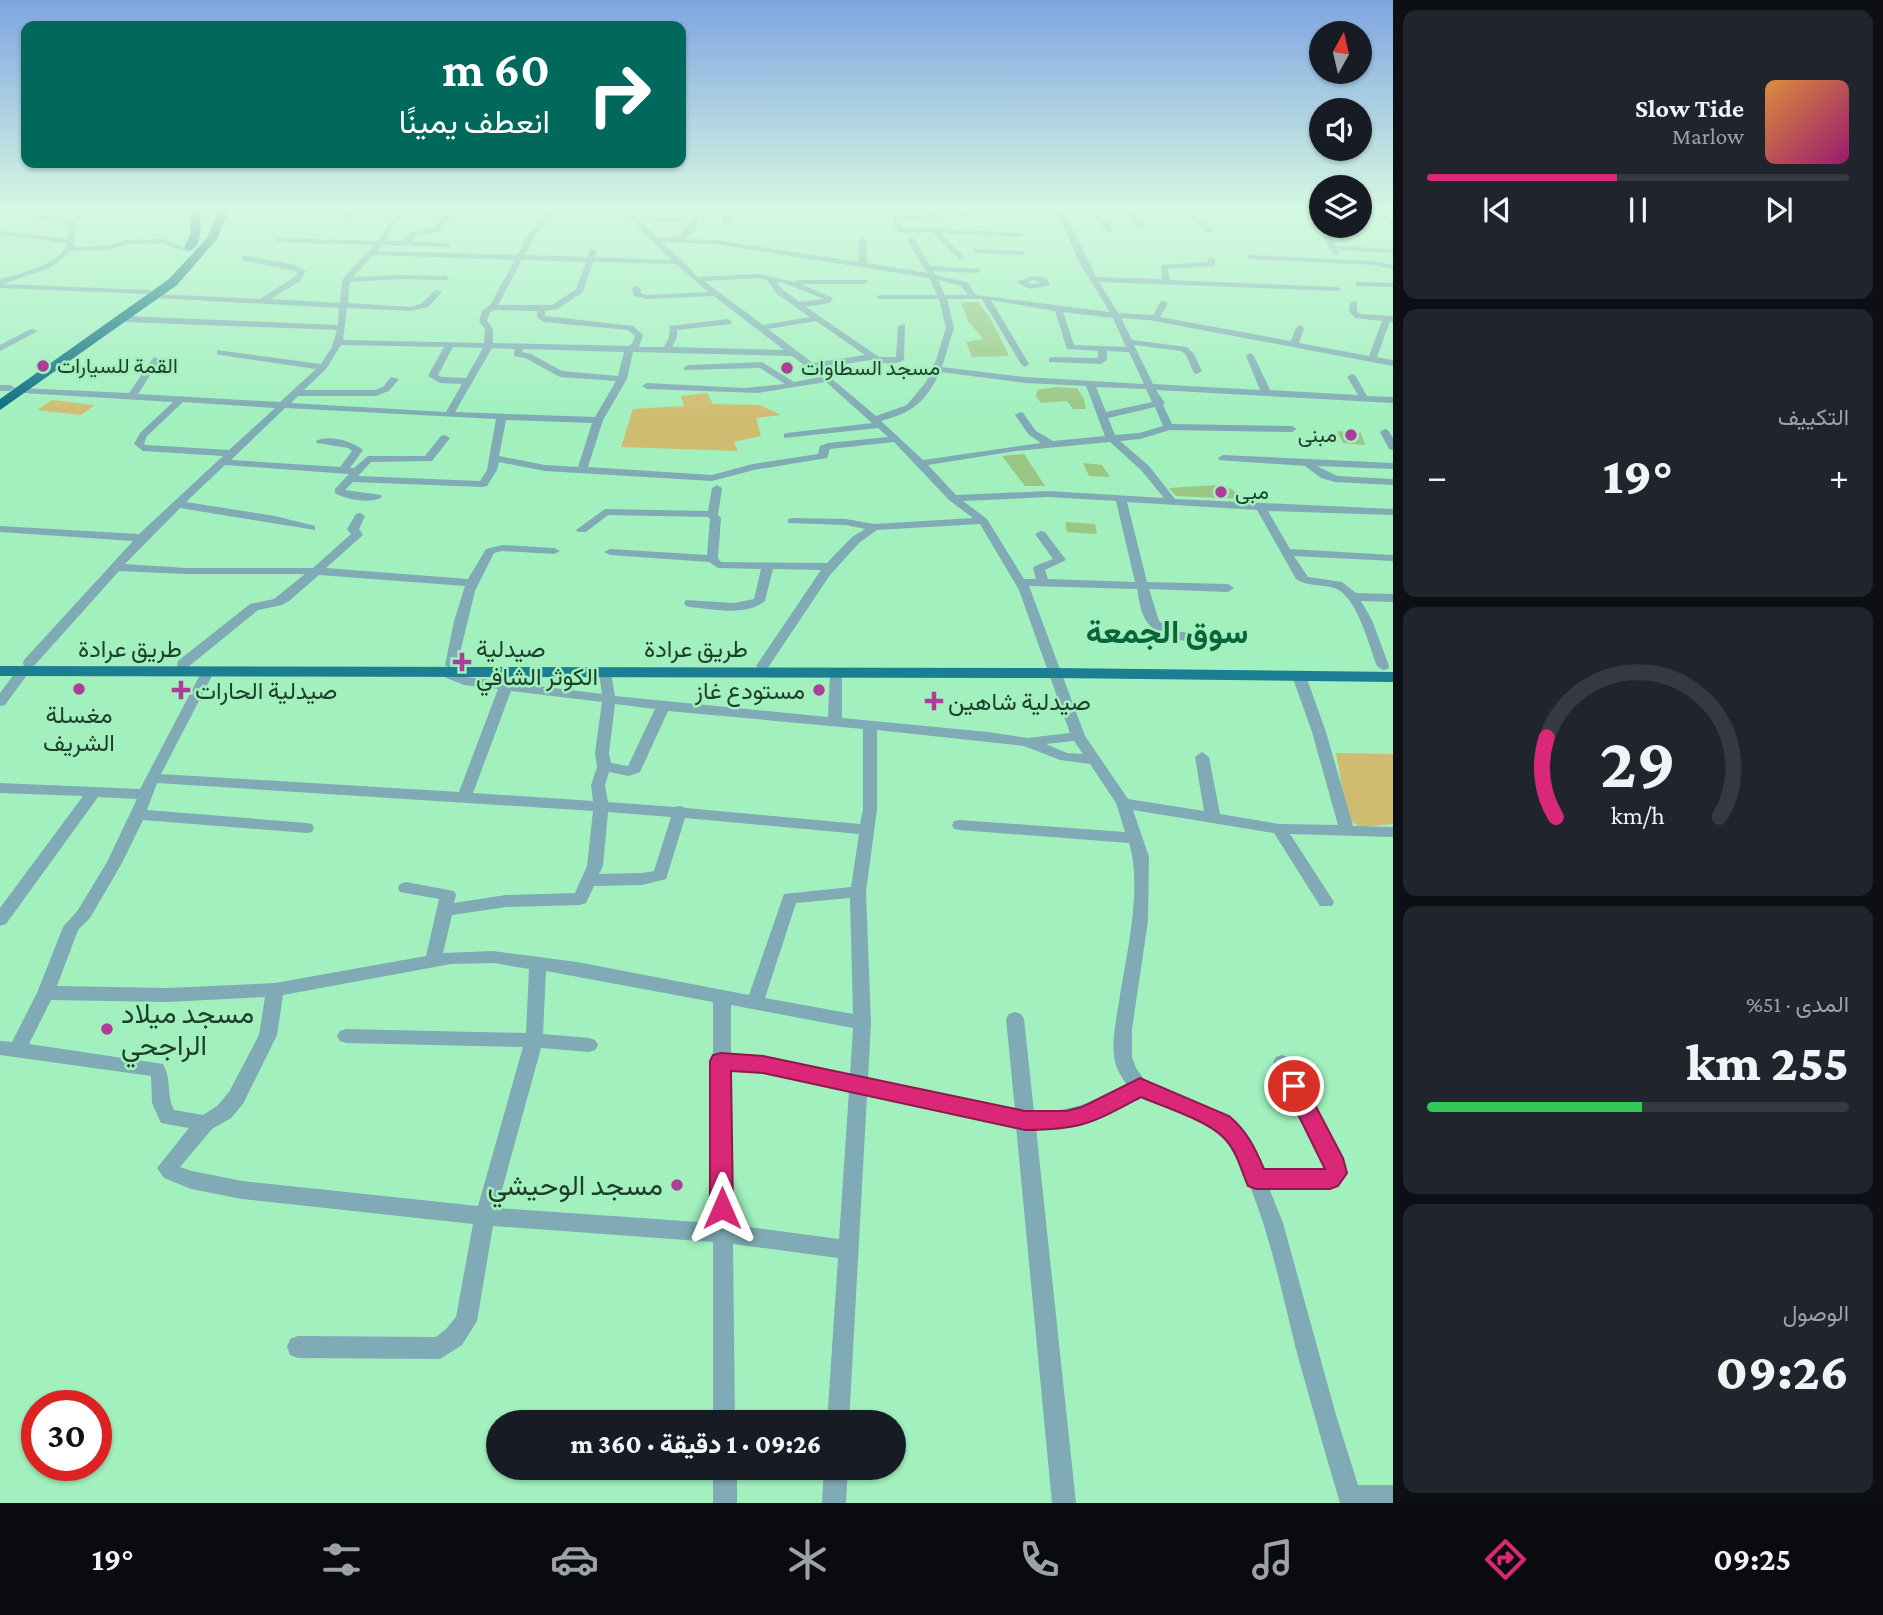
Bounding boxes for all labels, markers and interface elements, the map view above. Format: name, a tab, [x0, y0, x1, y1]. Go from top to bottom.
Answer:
north arrow	[1309, 21, 1372, 84]
map controls	[1309, 21, 1372, 238]
text: 60 m	[443, 42, 550, 97]
icon: right	[574, 49, 665, 140]
text: Slow Tide	[1635, 94, 1744, 123]
button: sound	[1309, 98, 1372, 161]
text: انعطف يمينًا	[399, 104, 550, 140]
text: Marlow	[1672, 123, 1744, 149]
button: layers	[1309, 175, 1372, 238]
icon: previous	[1478, 191, 1516, 229]
icon: pause	[1619, 191, 1657, 229]
icon: next	[1760, 191, 1798, 229]
place label: القمة للسيارات	[57, 354, 178, 379]
place label: مسجد السطاوات	[801, 356, 940, 381]
marker: القمة للسيارات	[35, 358, 51, 374]
marker: مسجد السطاوات	[779, 360, 795, 376]
text: التكييف	[1778, 404, 1849, 430]
place label: مبنى	[1298, 423, 1337, 447]
marker: مبنى	[1343, 427, 1359, 443]
text: 19°	[1603, 446, 1673, 504]
text: −	[1427, 455, 1447, 497]
text: +	[1829, 455, 1849, 497]
place label: مبى	[1235, 480, 1269, 504]
marker: مبى	[1213, 484, 1229, 500]
district label: سوق الجمعة	[1086, 614, 1248, 652]
street label: طريق عرادة	[78, 635, 182, 664]
place label: صيدلية الكوثر الشافي	[476, 635, 598, 696]
street label: طريق عرادة	[644, 635, 748, 664]
marker: صيدلية الكوثر الشافي	[454, 654, 470, 670]
place label: صيدلية الحارات	[195, 677, 337, 706]
place label: مستودع غاز	[694, 677, 805, 707]
marker: مغسلة الشريف	[71, 681, 87, 697]
marker: صيدلية الحارات	[173, 682, 189, 698]
marker: مستودع غاز	[811, 682, 827, 698]
place label: صيدلية شاهين	[948, 688, 1091, 716]
marker: صيدلية شاهين	[926, 693, 942, 709]
place label: مغسلة الشريف	[43, 701, 115, 758]
text: 29	[1600, 723, 1676, 804]
text: km/h	[1611, 802, 1665, 829]
text: المدى · 51%	[1746, 991, 1849, 1017]
place label: مسجد ميلاد الراجحي	[121, 998, 254, 1068]
marker: مسجد ميلاد الراجحي	[99, 1021, 115, 1037]
text: 255 km	[1686, 1033, 1849, 1091]
pin	[1264, 1056, 1324, 1116]
icon: arrive	[1275, 1067, 1313, 1105]
place label: مسجد الوحيشي	[487, 1170, 663, 1208]
position arrow	[685, 1171, 759, 1245]
marker: مسجد الوحيشي	[669, 1177, 685, 1193]
text: الوصول	[1783, 1300, 1849, 1326]
text: 09:26	[1716, 1342, 1849, 1400]
speed limit sign: 30	[21, 1390, 112, 1481]
text: 09:26 · 1 دقيقة · 360 m	[571, 1430, 821, 1459]
icon: filters	[317, 1535, 366, 1584]
icon: car	[550, 1535, 599, 1584]
icon: climate	[783, 1535, 832, 1584]
icon: phone	[1015, 1535, 1064, 1584]
icon: music	[1248, 1535, 1297, 1584]
icon: directions	[1481, 1535, 1530, 1584]
text: 19°	[92, 1541, 134, 1577]
text: 09:25	[1713, 1541, 1791, 1577]

